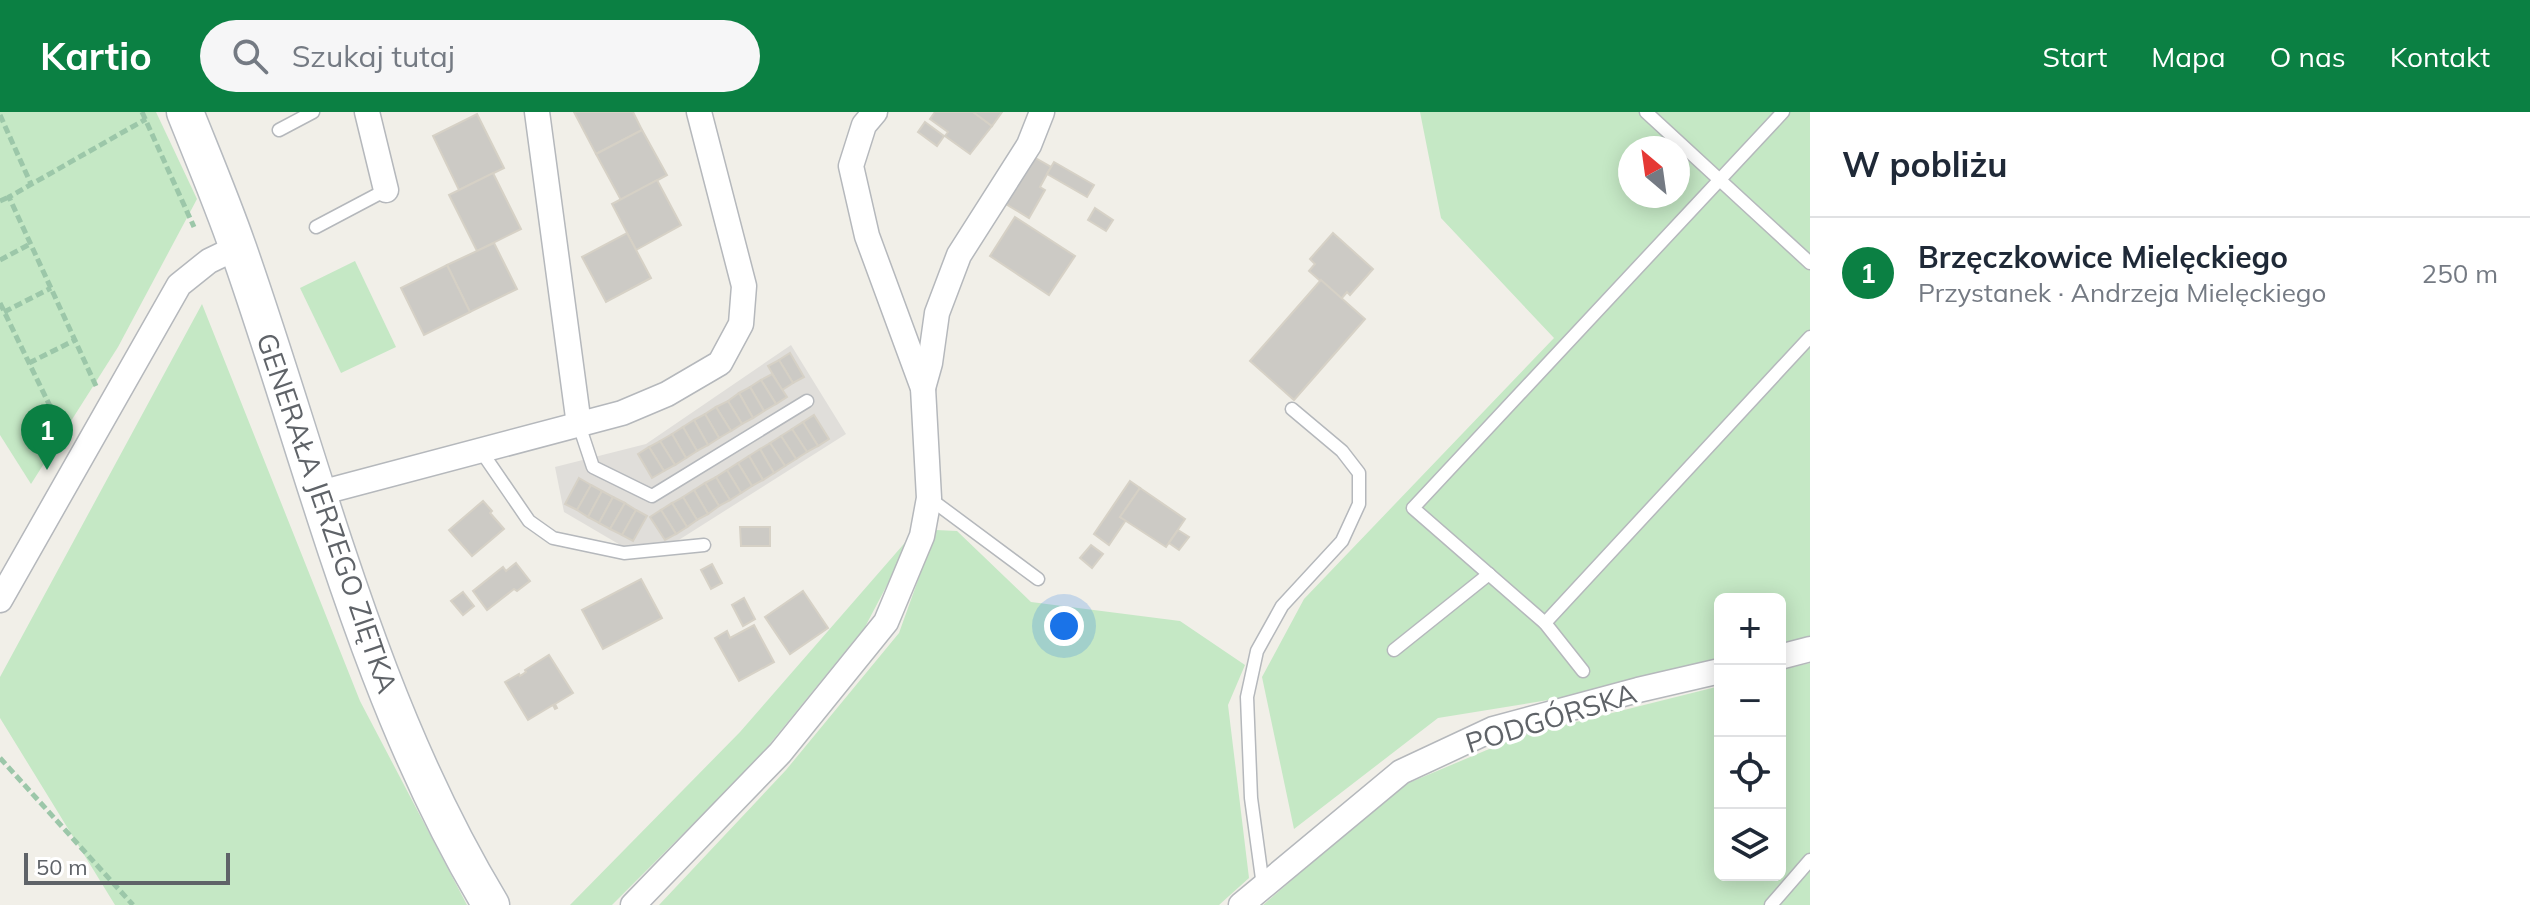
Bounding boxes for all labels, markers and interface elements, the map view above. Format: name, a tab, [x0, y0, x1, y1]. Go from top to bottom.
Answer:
search box	[200, 20, 760, 92]
text: Kartio	[40, 32, 152, 80]
icon: search	[228, 34, 272, 78]
text: Szukaj tutaj	[292, 37, 455, 75]
text: Start	[2043, 39, 2107, 74]
text: Mapa	[2151, 39, 2226, 74]
text: O nas	[2270, 39, 2346, 74]
text: Kontakt	[2390, 39, 2490, 74]
north arrow	[1618, 136, 1690, 208]
text: W pobliżu	[1842, 143, 2008, 186]
text: Brzęczkowice Mielęckiego	[1918, 238, 2288, 276]
text: 1	[1860, 257, 1876, 290]
text: 250 m	[2422, 257, 2498, 290]
text: Przystanek · Andrzeja Mielęckiego	[1918, 276, 2326, 309]
street label: GENERAŁA JERZEGO ZIĘTKA	[249, 328, 406, 698]
pin: 1	[21, 404, 73, 470]
map controls	[1714, 593, 1786, 881]
button: +	[1714, 593, 1786, 665]
your location	[1044, 606, 1084, 646]
button: −	[1714, 665, 1786, 737]
street label: PODGÓRSKA	[1461, 675, 1641, 760]
button: locate	[1714, 737, 1786, 809]
button: layers	[1714, 809, 1786, 881]
scale bar	[24, 849, 230, 885]
text: 50 m	[36, 853, 87, 881]

